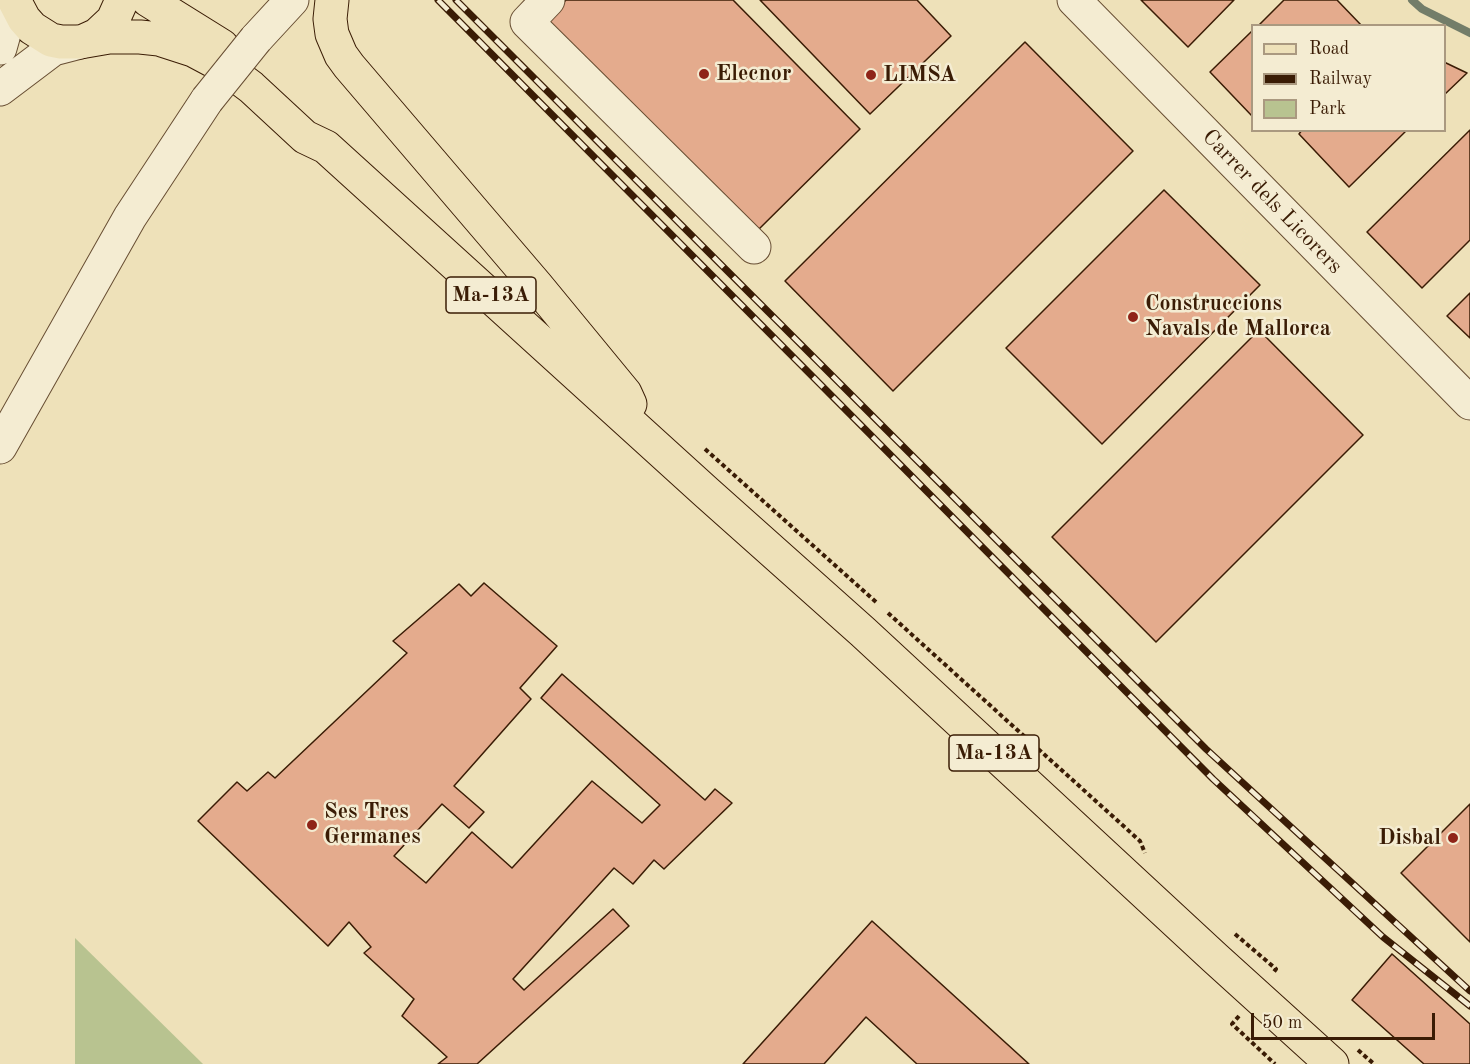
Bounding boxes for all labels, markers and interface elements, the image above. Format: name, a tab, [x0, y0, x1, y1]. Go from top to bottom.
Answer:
legend	[1251, 24, 1446, 132]
text: Road	[1309, 40, 1349, 58]
place label: Elecnor	[716, 61, 792, 87]
place label: LIMSA	[883, 62, 956, 88]
marker: Elecnor	[697, 67, 711, 81]
marker: LIMSA	[864, 68, 878, 82]
text: Railway	[1309, 70, 1372, 88]
text: Park	[1309, 100, 1346, 118]
street label: Carrer dels Licorers	[1196, 124, 1348, 280]
road number: Ma-13A	[446, 277, 536, 313]
place label: Construccions Navals de Mallorca	[1145, 291, 1331, 342]
marker: Construccions Navals de Mallorca	[1126, 310, 1140, 324]
road number: Ma-13A	[949, 735, 1039, 771]
place label: Ses Tres Germanes	[324, 799, 421, 850]
marker: Ses Tres Germanes	[305, 818, 319, 832]
place label: Disbal	[1378, 825, 1441, 851]
marker: Disbal	[1446, 831, 1460, 845]
scale bar	[1254, 1001, 1438, 1039]
text: 50 m	[1262, 1014, 1302, 1032]

